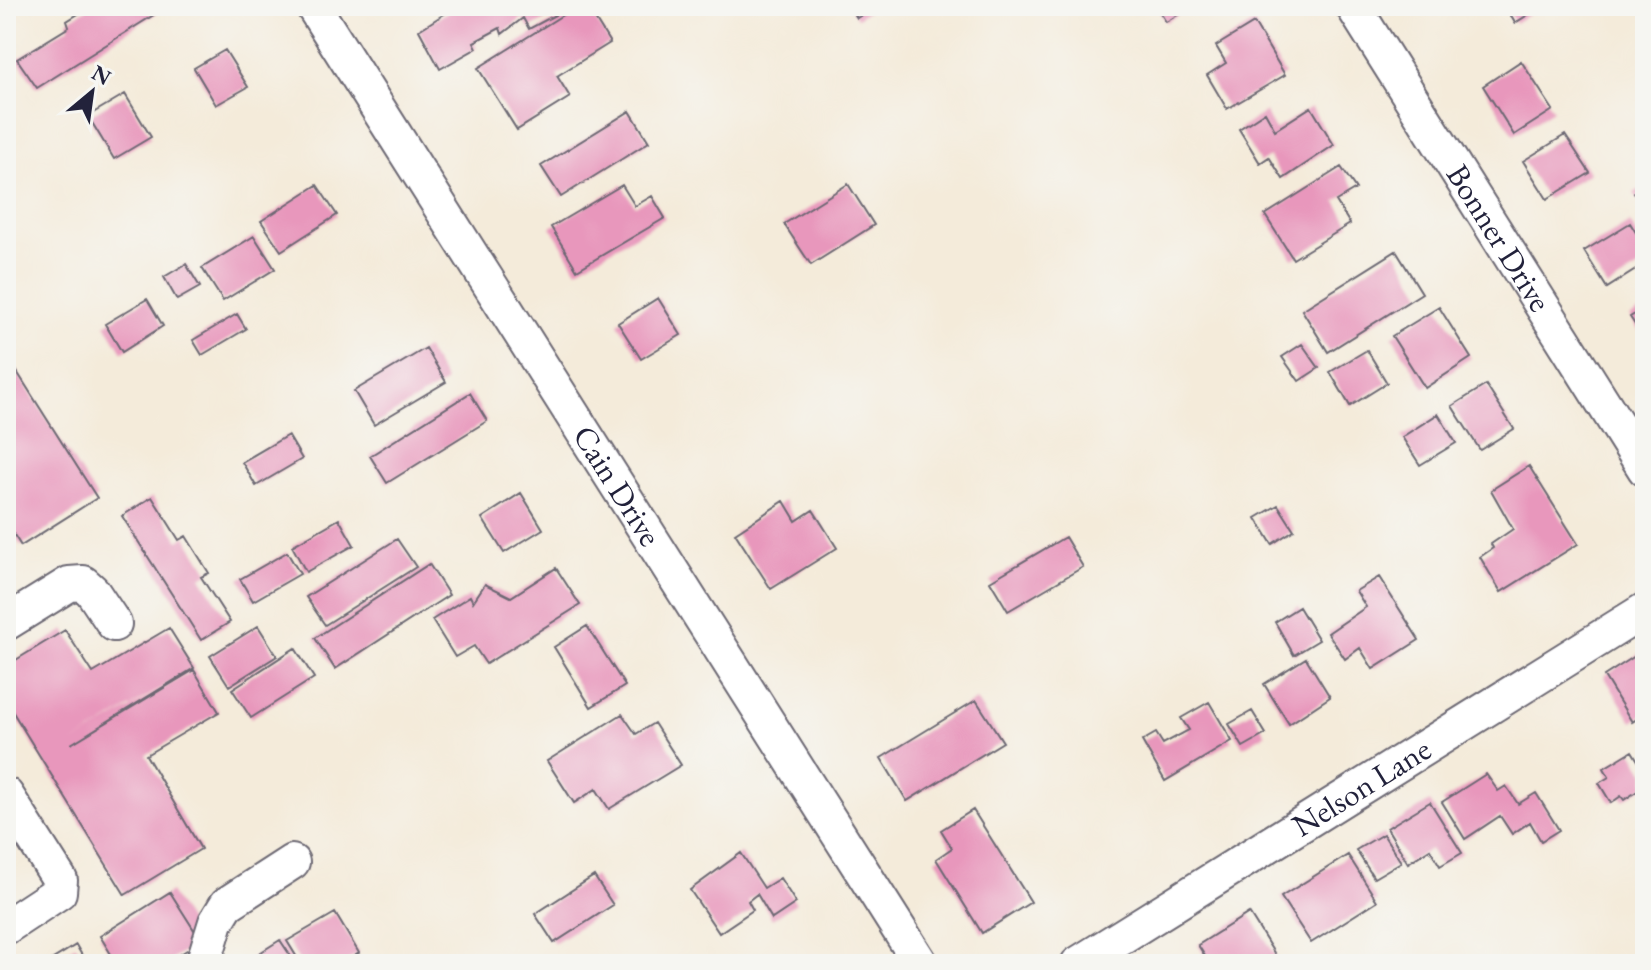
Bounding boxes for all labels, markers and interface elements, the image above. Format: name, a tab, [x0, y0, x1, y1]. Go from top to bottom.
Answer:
north arrow	[52, 52, 132, 132]
text: N	[87, 58, 116, 92]
street label: Bonner Drive	[1437, 156, 1561, 319]
street label: Cain Drive	[563, 417, 671, 554]
street label: Nelson Lane	[1284, 728, 1439, 846]

